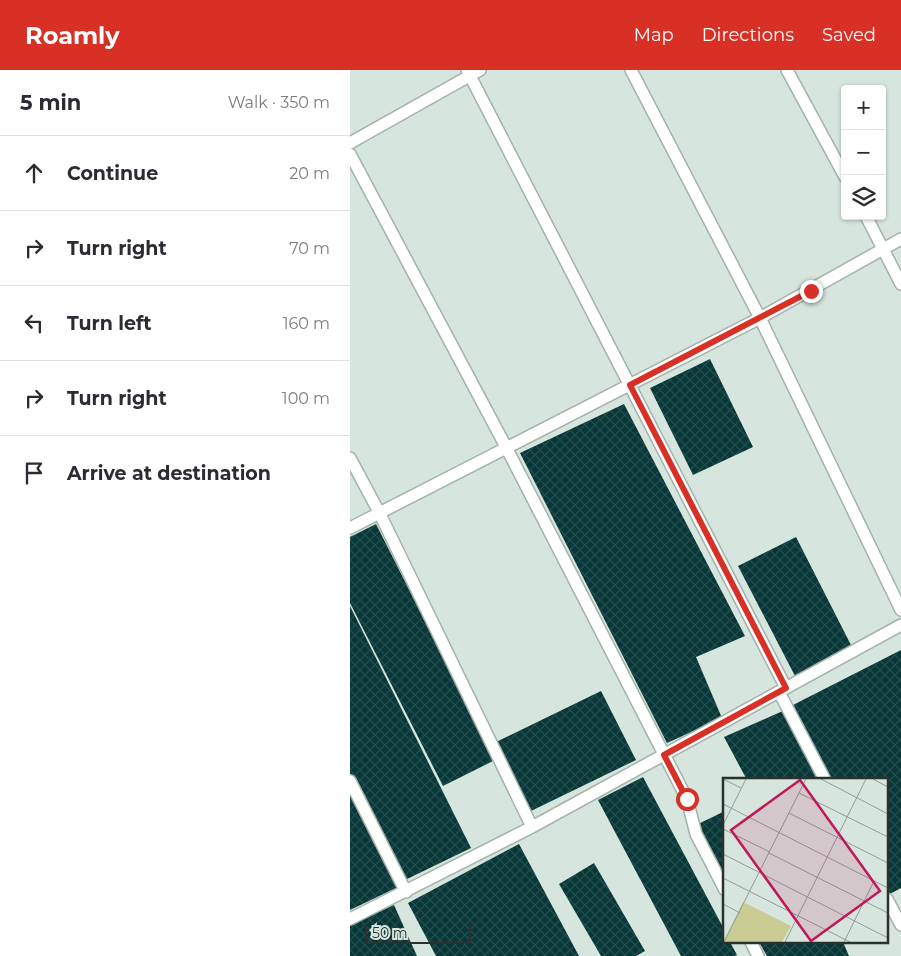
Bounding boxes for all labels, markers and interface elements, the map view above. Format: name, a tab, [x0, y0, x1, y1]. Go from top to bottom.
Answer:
text: Roamly	[25, 21, 120, 50]
text: Map	[634, 24, 674, 46]
text: Directions	[702, 24, 794, 46]
text: Saved	[822, 24, 876, 46]
map controls	[841, 85, 886, 220]
button: +	[841, 85, 886, 130]
text: 5 min	[20, 90, 81, 115]
text: Walk · 350 m	[228, 93, 330, 112]
button: −	[841, 130, 886, 175]
icon: ahead	[20, 159, 48, 187]
text: Continue	[67, 162, 158, 185]
text: 20 m	[289, 164, 330, 183]
button: layers	[841, 175, 886, 220]
icon: right	[20, 234, 48, 262]
text: Turn right	[67, 237, 167, 260]
text: 70 m	[289, 239, 330, 258]
route end	[800, 280, 823, 303]
icon: left	[20, 309, 48, 337]
text: Turn left	[67, 312, 152, 335]
text: 160 m	[283, 314, 330, 333]
icon: right	[20, 384, 48, 412]
text: Turn right	[67, 387, 167, 410]
text: 100 m	[282, 389, 330, 408]
icon: arrive	[20, 459, 48, 487]
text: Arrive at destination	[67, 462, 271, 485]
inset map	[723, 778, 888, 944]
route start	[676, 788, 699, 811]
scale bar	[365, 921, 471, 944]
text: 50 m	[372, 924, 408, 942]

